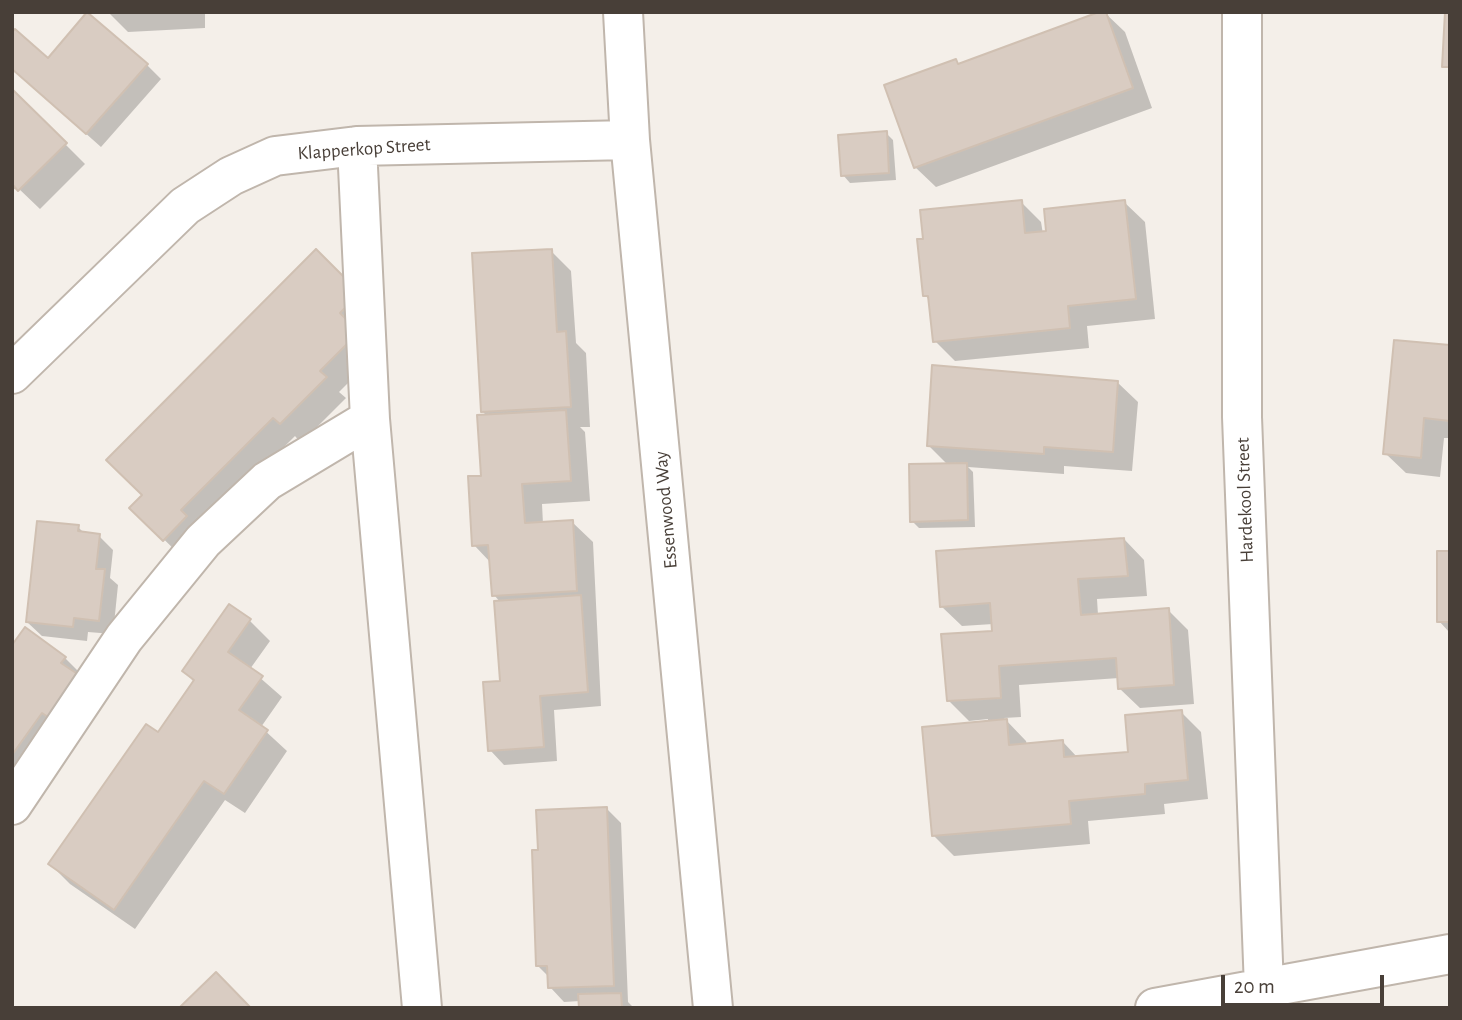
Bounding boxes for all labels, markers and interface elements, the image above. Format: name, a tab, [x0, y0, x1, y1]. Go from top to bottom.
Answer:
street label: Klapperkop Street	[297, 133, 431, 165]
street label: Hardekool Street	[1231, 437, 1259, 563]
street label: Essenwood Way	[649, 450, 683, 570]
scale bar	[1224, 960, 1387, 1004]
text: 20 m	[1234, 976, 1275, 997]

